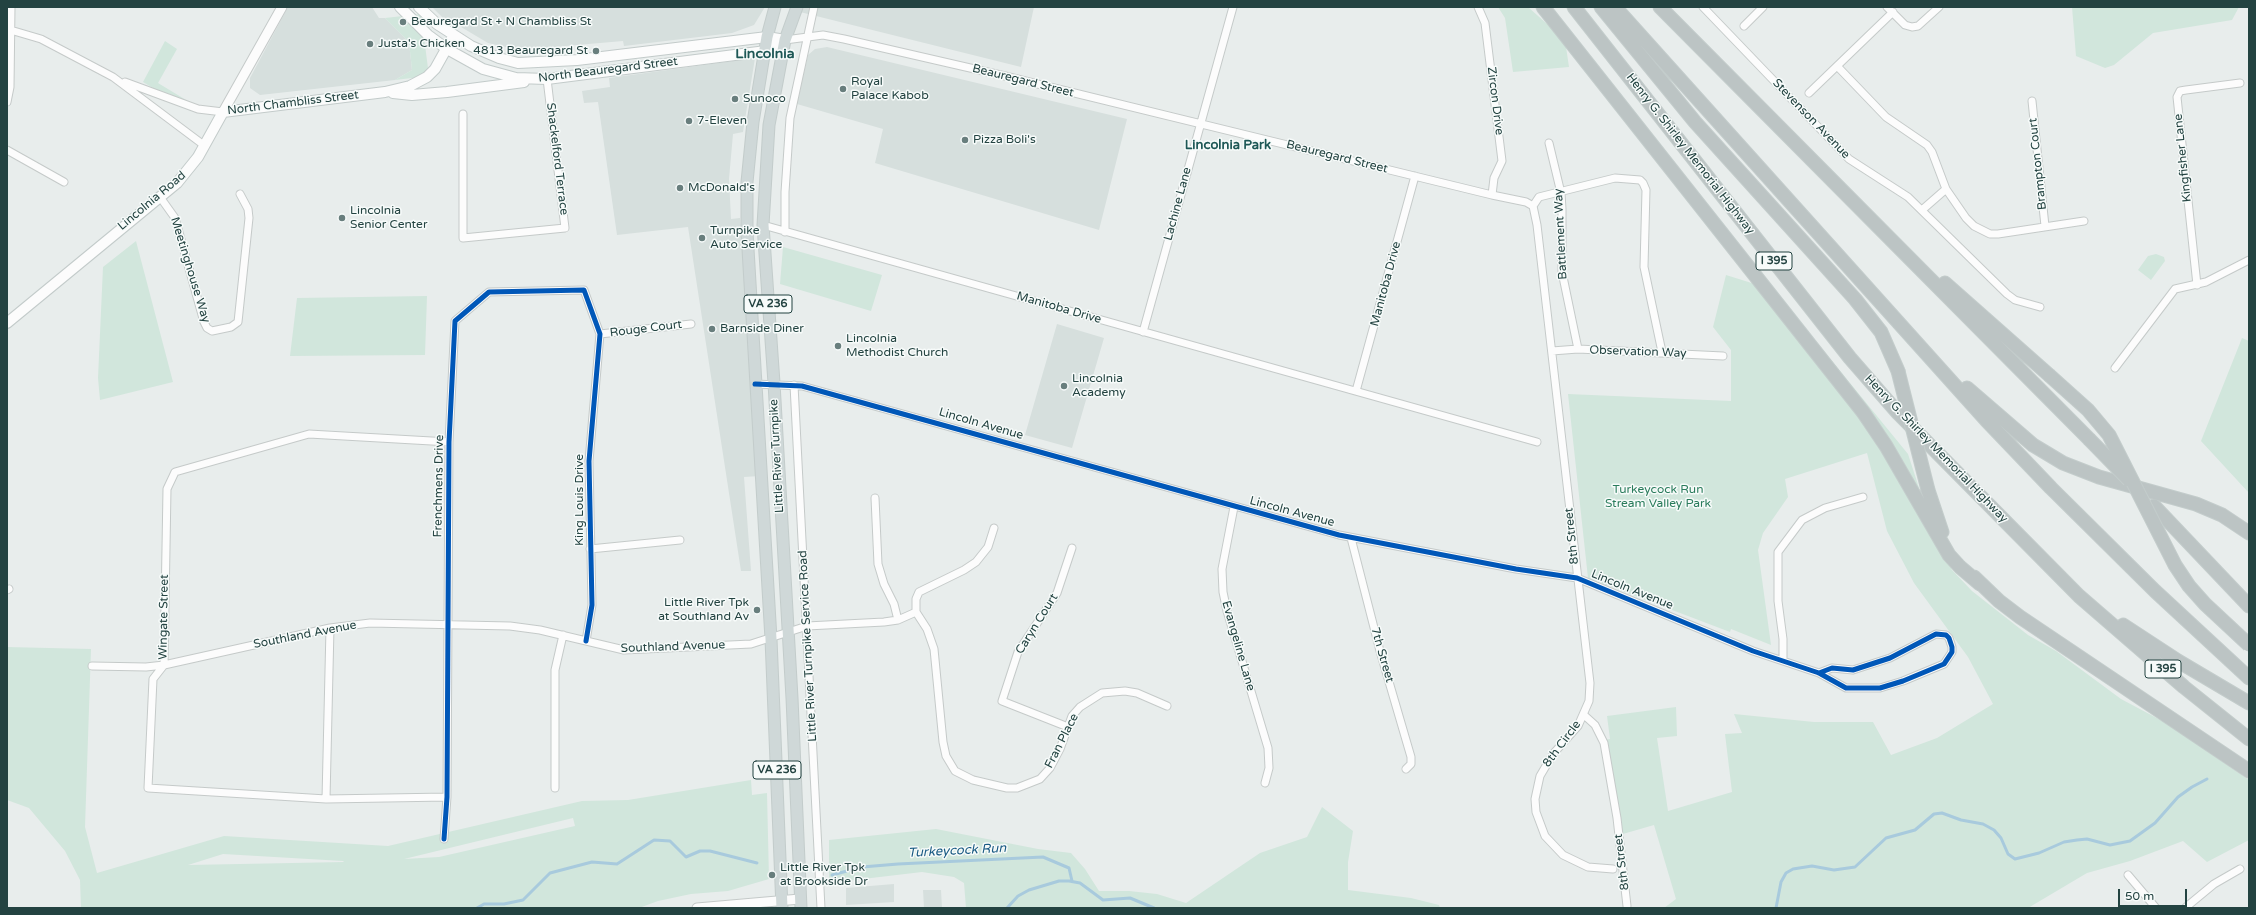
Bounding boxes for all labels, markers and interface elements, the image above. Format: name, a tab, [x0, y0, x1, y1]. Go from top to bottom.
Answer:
place label: Beauregard St + N Chambliss St	[411, 15, 591, 29]
marker: Beauregard St + N Chambliss St	[398, 17, 408, 27]
place label: Justa's Chicken	[378, 37, 465, 51]
marker: Justa's Chicken	[365, 39, 375, 49]
place label: 4813 Beauregard St	[473, 44, 588, 58]
marker: 4813 Beauregard St	[591, 46, 601, 56]
district label: Lincolnia	[735, 46, 795, 62]
street label: North Beauregard Street	[537, 54, 679, 86]
street label: Beauregard Street	[971, 61, 1075, 101]
street label: Zircon Drive	[1484, 66, 1506, 136]
street label: Henry G. Shirley Memorial Highway	[1623, 71, 1757, 237]
place label: Royal Palace Kabob	[851, 75, 929, 103]
street label: Stevenson Avenue	[1769, 76, 1853, 162]
marker: Royal Palace Kabob	[838, 84, 848, 94]
street label: North Chambliss Street	[226, 88, 360, 118]
place label: Sunoco	[743, 92, 786, 106]
marker: Sunoco	[730, 94, 740, 104]
street label: Shackelford Terrace	[543, 102, 571, 216]
street label: Kingfisher Lane	[2171, 113, 2195, 203]
place label: 7-Eleven	[697, 114, 747, 128]
marker: 7-Eleven	[684, 116, 694, 126]
street label: Brampton Court	[2026, 117, 2050, 211]
place label: Pizza Boli's	[973, 133, 1036, 147]
marker: Pizza Boli's	[960, 135, 970, 145]
street label: Beauregard Street	[1285, 137, 1389, 177]
district label: Lincolnia Park	[1185, 138, 1271, 154]
street label: Lachine Lane	[1161, 166, 1195, 242]
street label: Lincolnia Road	[115, 168, 189, 234]
place label: McDonald's	[688, 181, 755, 195]
marker: McDonald's	[675, 183, 685, 193]
street label: Battlement Way	[1551, 188, 1571, 280]
place label: Lincolnia Senior Center	[350, 204, 427, 232]
marker: Lincolnia Senior Center	[337, 213, 347, 223]
street label: Meetinghouse Way	[167, 215, 213, 325]
place label: Turnpike Auto Service	[710, 224, 782, 252]
marker: Turnpike Auto Service	[697, 233, 707, 243]
street label: Manitoba Drive	[1368, 240, 1404, 328]
road number: I 395	[1756, 252, 1792, 270]
street label: Manitoba Drive	[1015, 289, 1103, 327]
road number: VA 236	[744, 295, 792, 313]
street label: Rouge Court	[609, 317, 683, 341]
place label: Barnside Diner	[720, 322, 804, 336]
marker: Barnside Diner	[707, 324, 717, 334]
place label: Lincolnia Methodist Church	[846, 332, 948, 360]
marker: Lincolnia Methodist Church	[833, 341, 843, 351]
street label: Observation Way	[1589, 343, 1687, 361]
place label: Lincolnia Academy	[1072, 372, 1126, 400]
street label: Henry G. Shirley Memorial Highway	[1861, 372, 2011, 526]
marker: Lincolnia Academy	[1059, 381, 1069, 391]
street label: Little River Turnpike	[767, 399, 787, 513]
street label: Lincoln Avenue	[937, 405, 1025, 443]
street label: Frenchmens Drive	[431, 435, 447, 537]
street label: King Louis Drive	[573, 454, 587, 546]
park label: Turkeycock Run Stream Valley Park	[1605, 483, 1711, 511]
street label: Lincoln Avenue	[1248, 494, 1336, 530]
street label: 8th Street	[1562, 507, 1582, 565]
street label: Little River Turnpike Service Road	[796, 550, 820, 742]
street label: Lincoln Avenue	[1589, 567, 1675, 613]
street label: Wingate Street	[156, 574, 172, 660]
street label: Caryn Court	[1013, 591, 1061, 657]
place label: Little River Tpk at Southland Av	[658, 596, 749, 624]
street label: Evangeline Lane	[1218, 599, 1258, 693]
marker: Little River Tpk at Southland Av	[752, 605, 762, 615]
street label: Southland Avenue	[252, 618, 358, 652]
street label: 7th Street	[1367, 626, 1397, 684]
street label: Southland Avenue	[620, 638, 726, 656]
road number: I 395	[2145, 660, 2181, 678]
street label: Fran Place	[1042, 711, 1082, 771]
street label: 8th Circle	[1540, 718, 1584, 770]
road number: VA 236	[753, 761, 801, 779]
street label: 8th Street	[1611, 833, 1633, 891]
water label: Turkeycock Run	[907, 841, 1007, 861]
place label: Little River Tpk at Brookside Dr	[780, 861, 868, 889]
marker: Little River Tpk at Brookside Dr	[767, 870, 777, 880]
scale bar	[2120, 881, 2189, 907]
text: 50 m	[2125, 889, 2154, 903]

